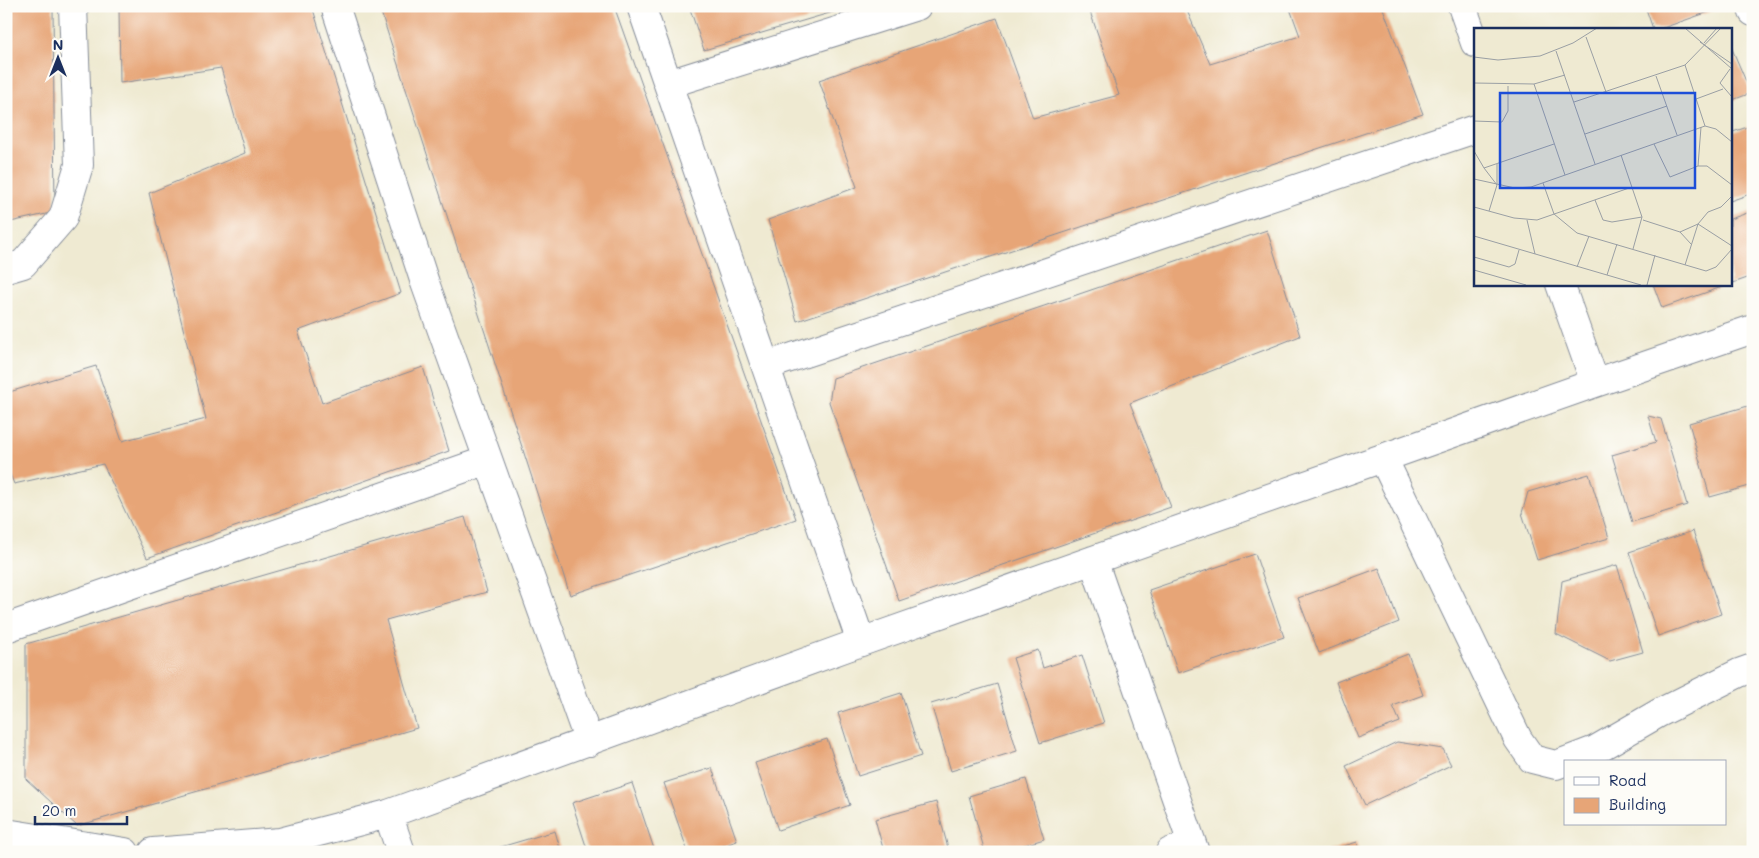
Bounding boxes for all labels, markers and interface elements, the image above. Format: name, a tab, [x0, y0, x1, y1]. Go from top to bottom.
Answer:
inset map	[1474, 28, 1732, 285]
north arrow	[32, 32, 82, 82]
text: N	[53, 35, 63, 54]
legend	[1564, 760, 1726, 826]
text: Road	[1609, 770, 1646, 790]
scale bar	[35, 793, 128, 825]
text: Building	[1609, 794, 1666, 814]
text: 20 m	[42, 800, 76, 820]

